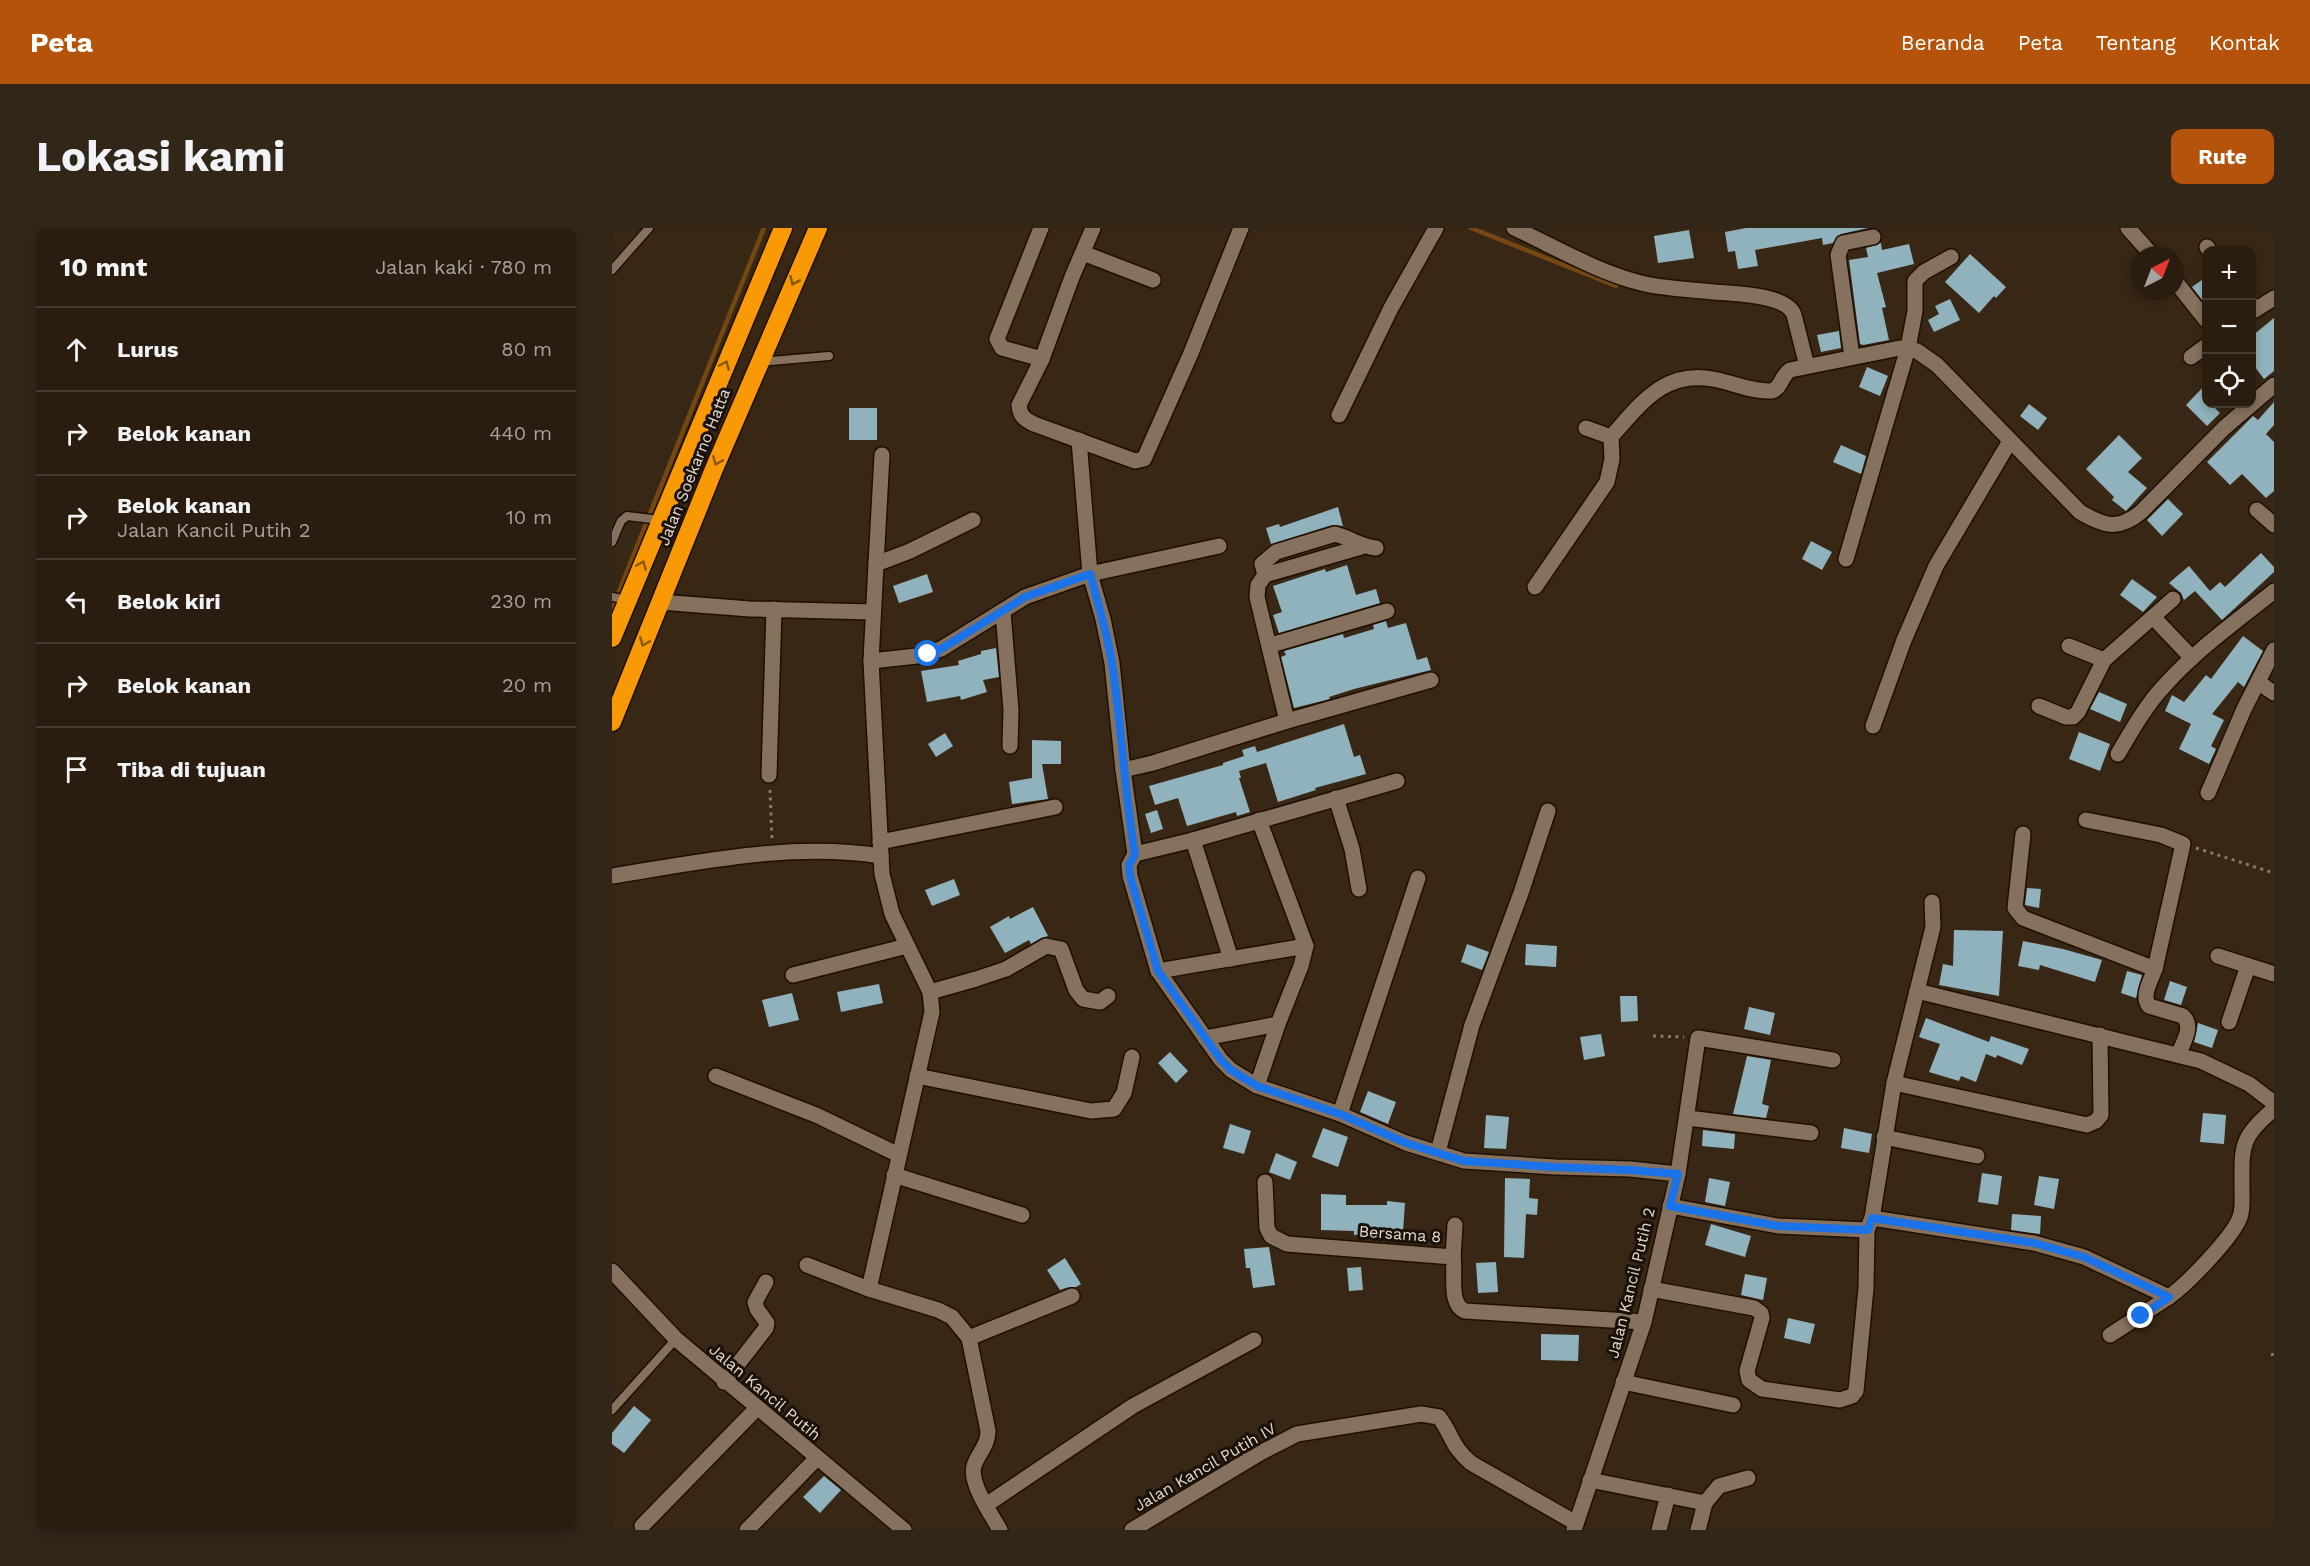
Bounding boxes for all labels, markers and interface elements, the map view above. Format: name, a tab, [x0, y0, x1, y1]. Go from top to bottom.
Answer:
text: Peta	[30, 26, 93, 59]
text: Beranda	[1901, 30, 1985, 55]
text: Peta	[2018, 30, 2063, 55]
text: Tentang	[2096, 30, 2176, 55]
text: Kontak	[2209, 30, 2280, 55]
button: Rute	[2171, 129, 2274, 184]
text: Lokasi kami	[36, 132, 285, 181]
north arrow	[2130, 246, 2184, 300]
map controls	[2202, 246, 2256, 408]
button: +	[2202, 246, 2256, 300]
text: 10 mnt	[60, 252, 147, 282]
text: Jalan kaki · 780 m	[375, 255, 552, 279]
one-way arrow	[789, 275, 801, 286]
button: −	[2202, 300, 2256, 354]
icon: ahead	[60, 333, 93, 366]
text: Lurus	[117, 337, 179, 362]
text: 80 m	[501, 337, 552, 361]
button: locate	[2202, 354, 2256, 408]
one-way arrow	[718, 361, 730, 372]
street label: Jalan Soekarno Hatta	[654, 386, 734, 548]
icon: right	[60, 417, 93, 450]
text: Belok kanan	[117, 421, 251, 446]
text: 440 m	[489, 421, 552, 445]
one-way arrow	[712, 454, 724, 465]
text: Belok kanan	[117, 493, 251, 518]
icon: right	[60, 501, 93, 534]
text: 10 m	[506, 505, 552, 529]
text: Jalan Kancil Putih 2	[117, 518, 310, 542]
one-way arrow	[635, 560, 647, 571]
icon: left	[60, 585, 93, 618]
text: Belok kiri	[117, 589, 221, 614]
text: 230 m	[490, 589, 552, 613]
one-way arrow	[639, 635, 651, 646]
route start	[914, 640, 940, 666]
icon: right	[60, 669, 93, 702]
text: Belok kanan	[117, 673, 251, 698]
text: 20 m	[502, 673, 552, 697]
icon: arrive	[60, 753, 93, 786]
text: Tiba di tujuan	[117, 757, 266, 782]
street label: Jalan Kancil Putih 2	[1603, 1206, 1659, 1360]
street label: Bersama 8	[1358, 1222, 1442, 1246]
route end	[2127, 1302, 2153, 1328]
street label: Jalan Kancil Putih	[705, 1340, 825, 1444]
street label: Jalan Kancil Putih IV	[1131, 1419, 1279, 1515]

